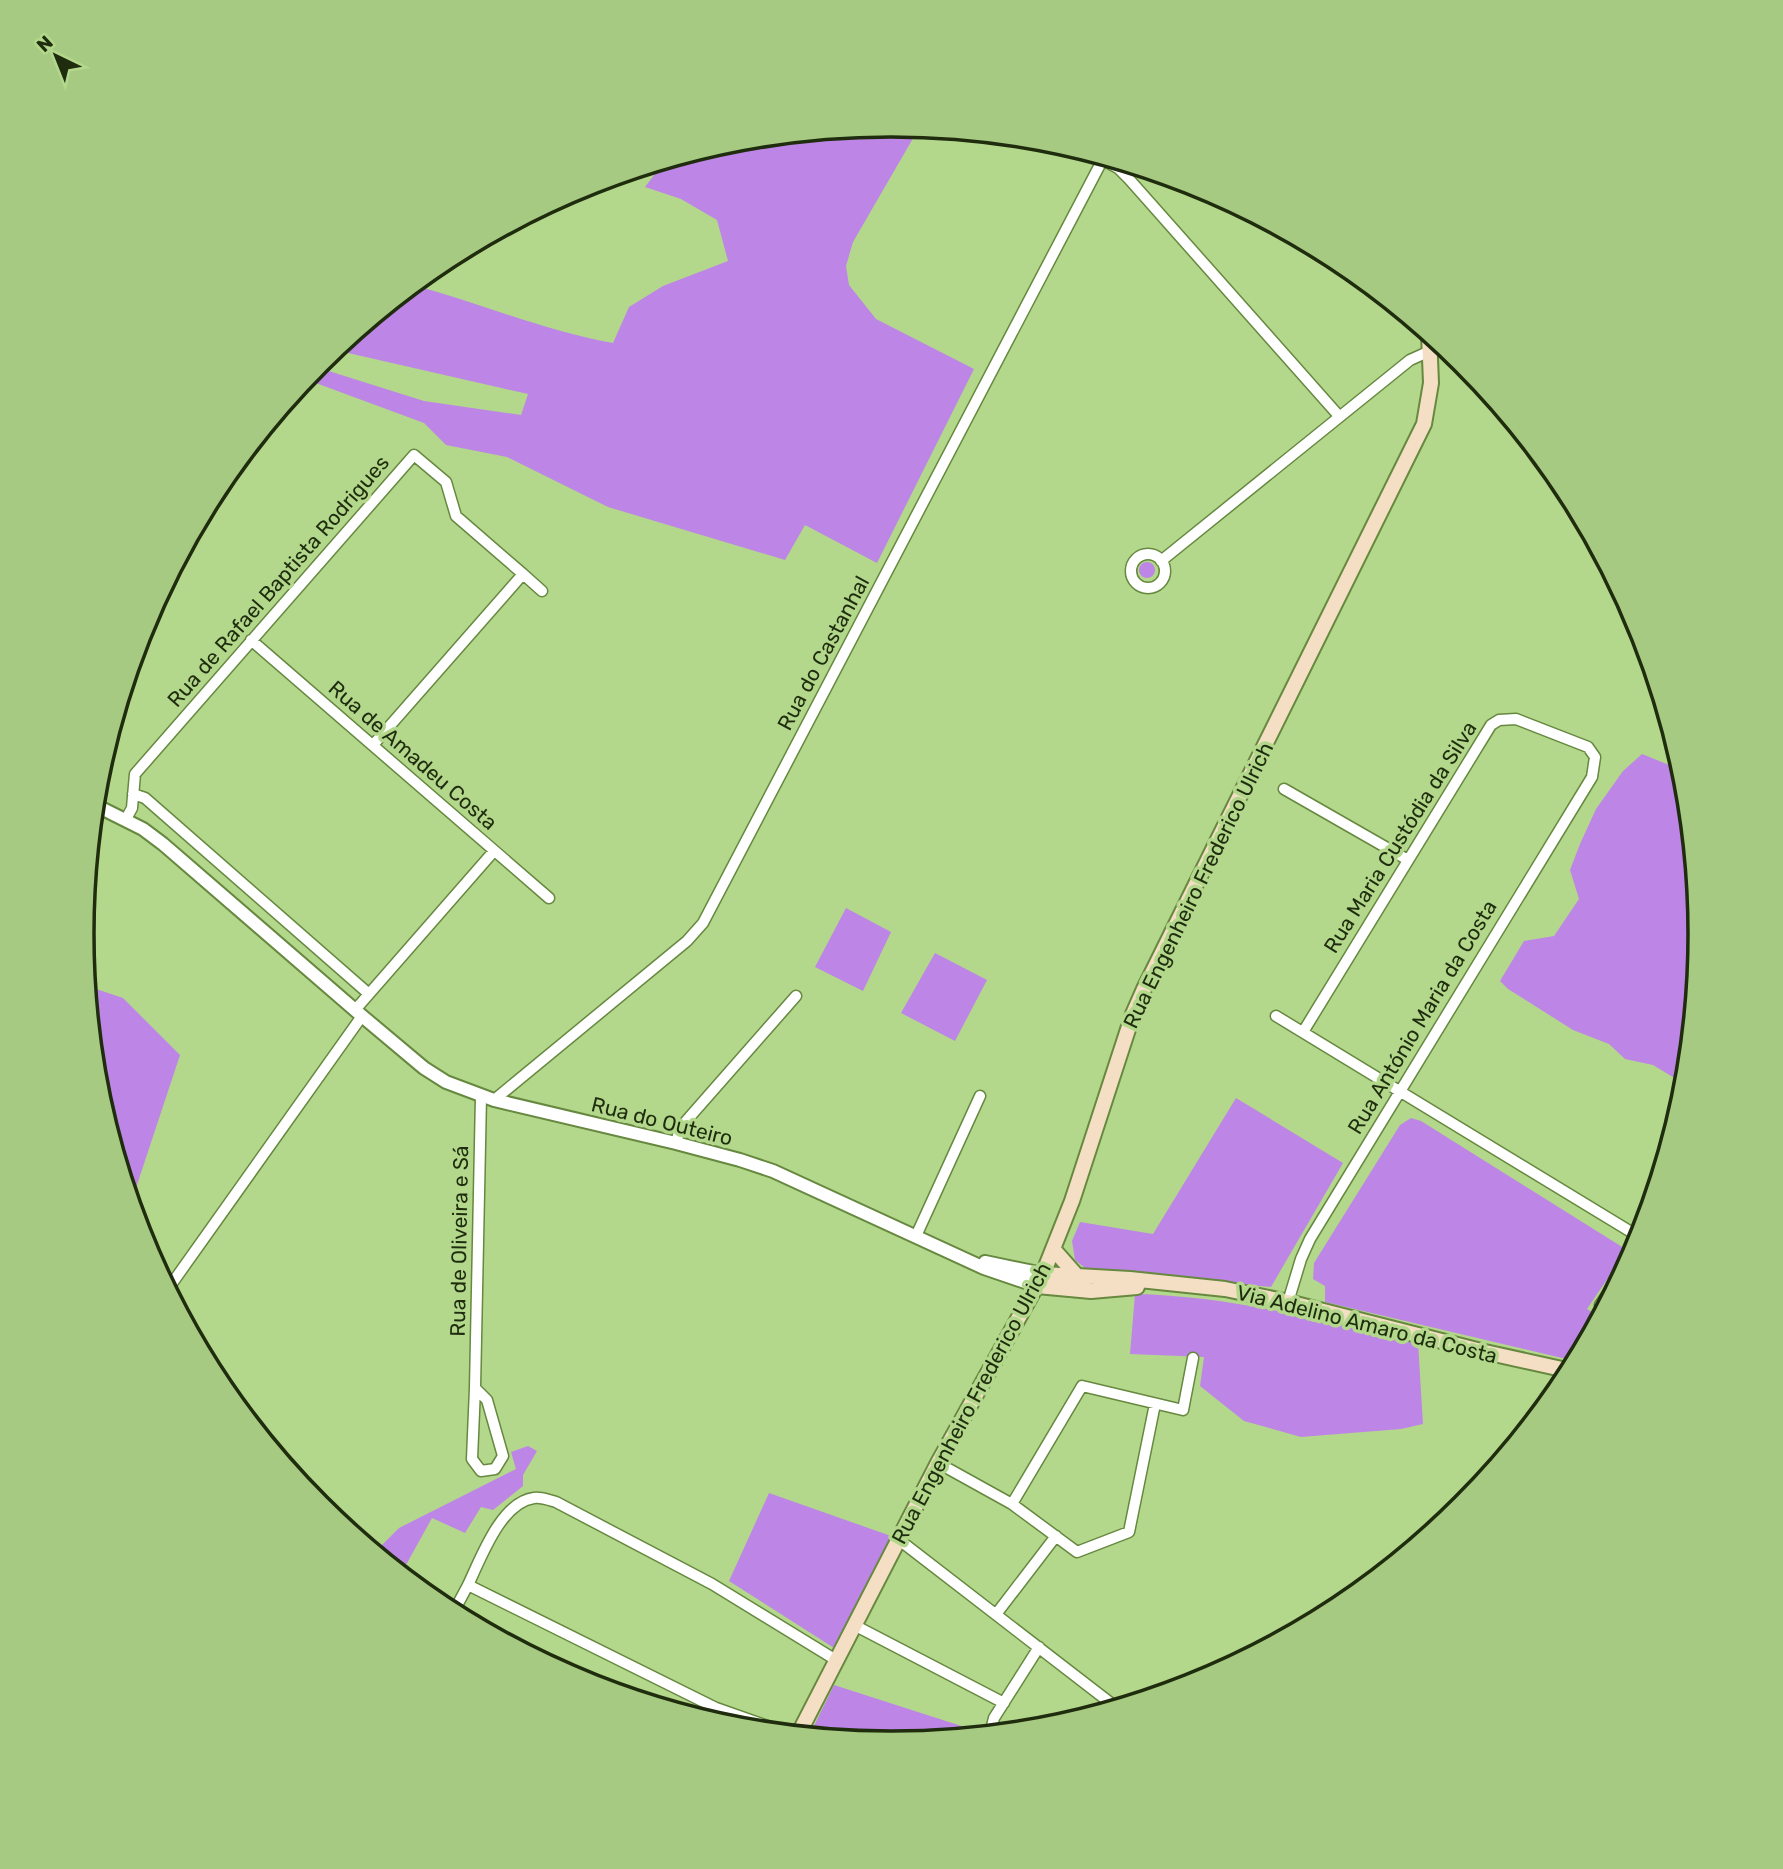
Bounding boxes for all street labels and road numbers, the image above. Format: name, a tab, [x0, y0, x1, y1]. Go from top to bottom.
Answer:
street label: Rua de Rafael Baptista Rodrigues	[162, 450, 394, 712]
street label: Rua do Castanhal	[772, 572, 874, 734]
street label: Rua de Amadeu Costa	[324, 675, 502, 835]
street label: Rua Maria Custódia da Silva	[1318, 717, 1482, 957]
street label: Rua Engenheiro Frederico Ulrich	[1118, 738, 1278, 1032]
street label: Rua António Maria da Costa	[1342, 896, 1502, 1138]
street label: Rua do Outeiro	[589, 1091, 735, 1151]
street label: Rua de Oliveira e Sá	[445, 1145, 473, 1337]
street label: Rua Engenheiro Frederico Ulrich	[886, 1258, 1056, 1548]
street label: Via Adelino Amaro da Costa	[1234, 1279, 1500, 1369]

